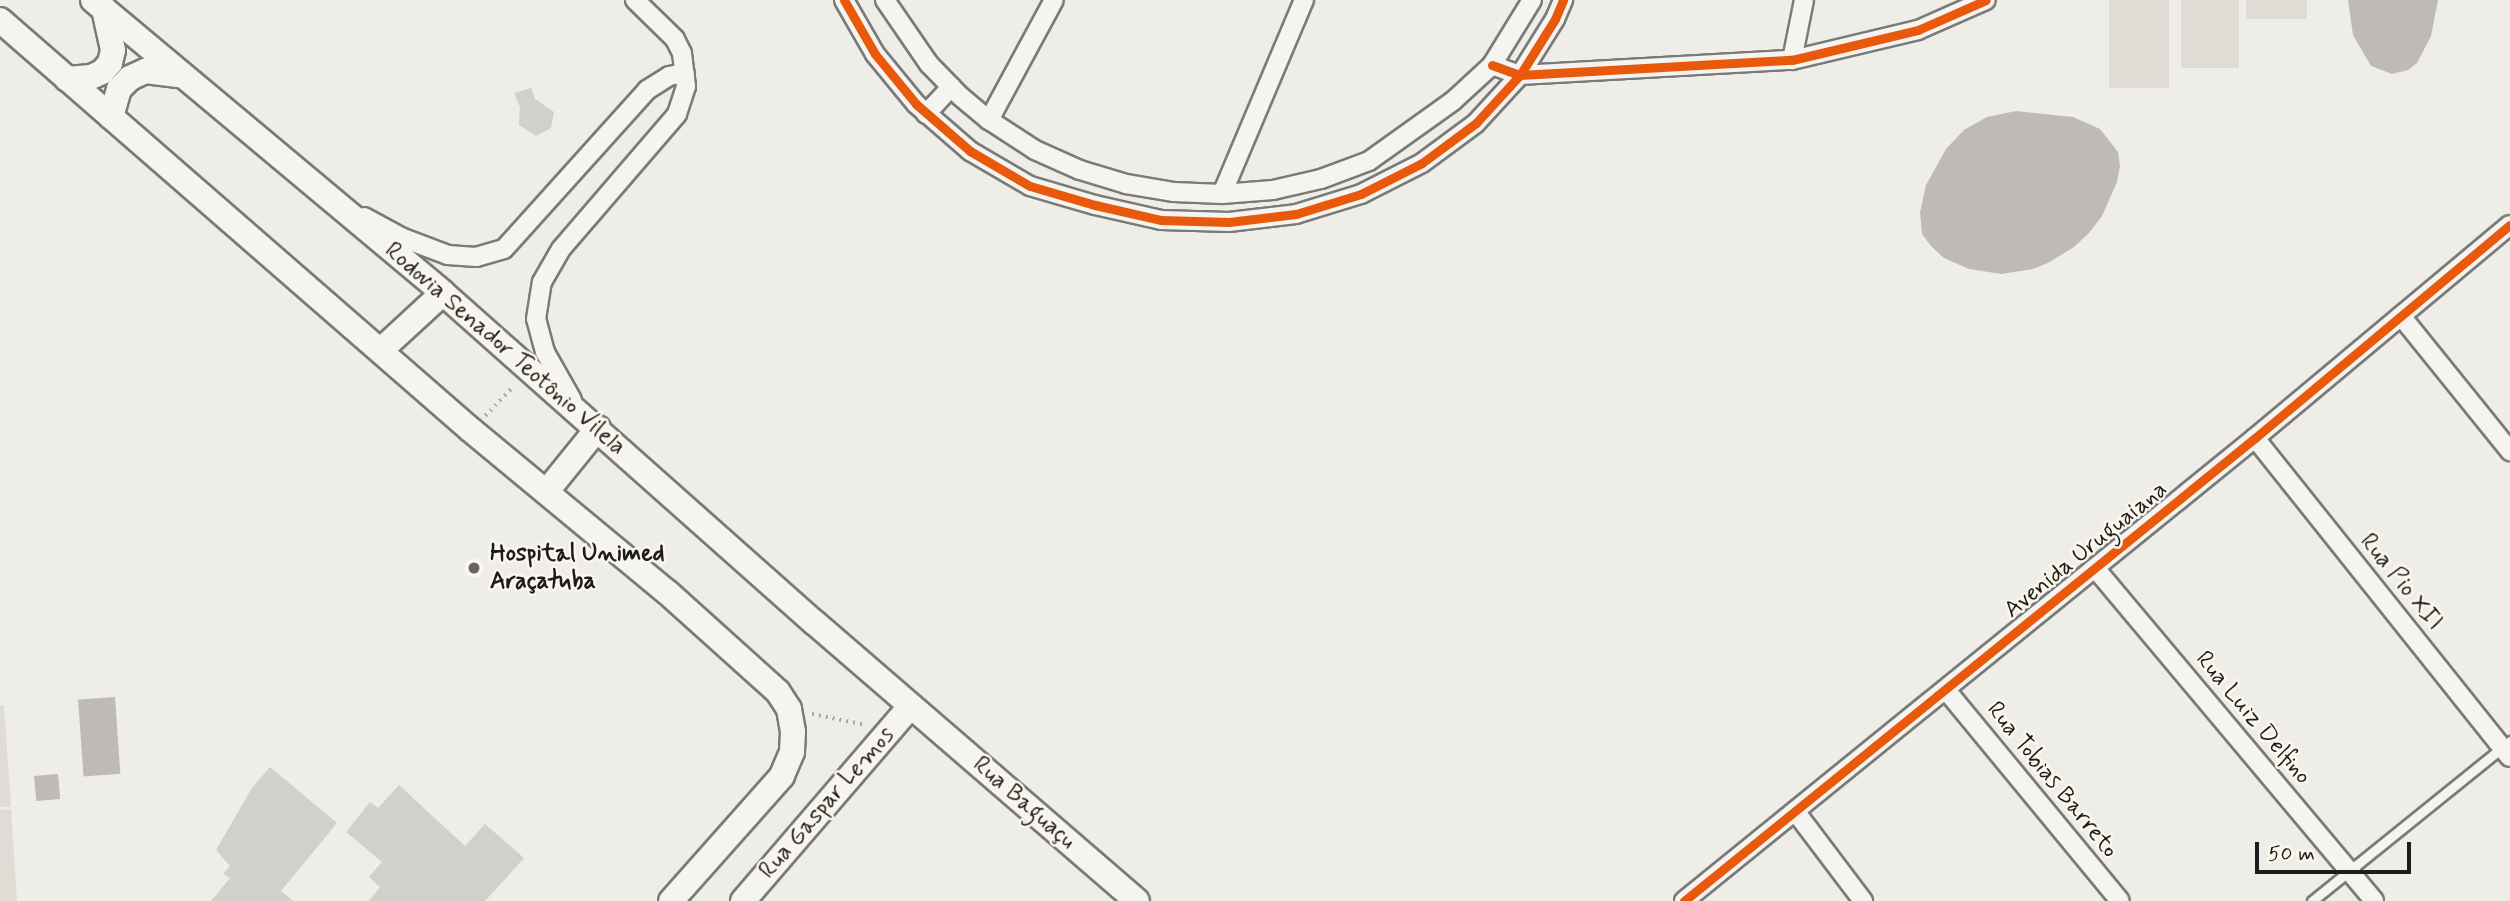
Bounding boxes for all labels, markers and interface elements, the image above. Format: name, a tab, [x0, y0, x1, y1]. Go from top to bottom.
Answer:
street label: Rodovia Senador Teotônio Vilela	[380, 238, 630, 460]
street label: Avenida Uruguaiana	[1998, 475, 2174, 625]
street label: Rua Pio XII	[2352, 526, 2450, 638]
place label: Hospital Unimed Araçatuba	[490, 540, 662, 596]
marker: Hospital Unimed Araçatuba	[464, 558, 484, 578]
street label: Rua Luiz Delfino	[2190, 647, 2316, 789]
street label: Rua Tobias Barreto	[1979, 695, 2125, 865]
street label: Rua Gaspar Lemos	[755, 723, 899, 883]
street label: Rua Baguaçu	[967, 751, 1081, 855]
scale bar	[2258, 828, 2414, 872]
text: 50 m	[2268, 840, 2315, 868]

